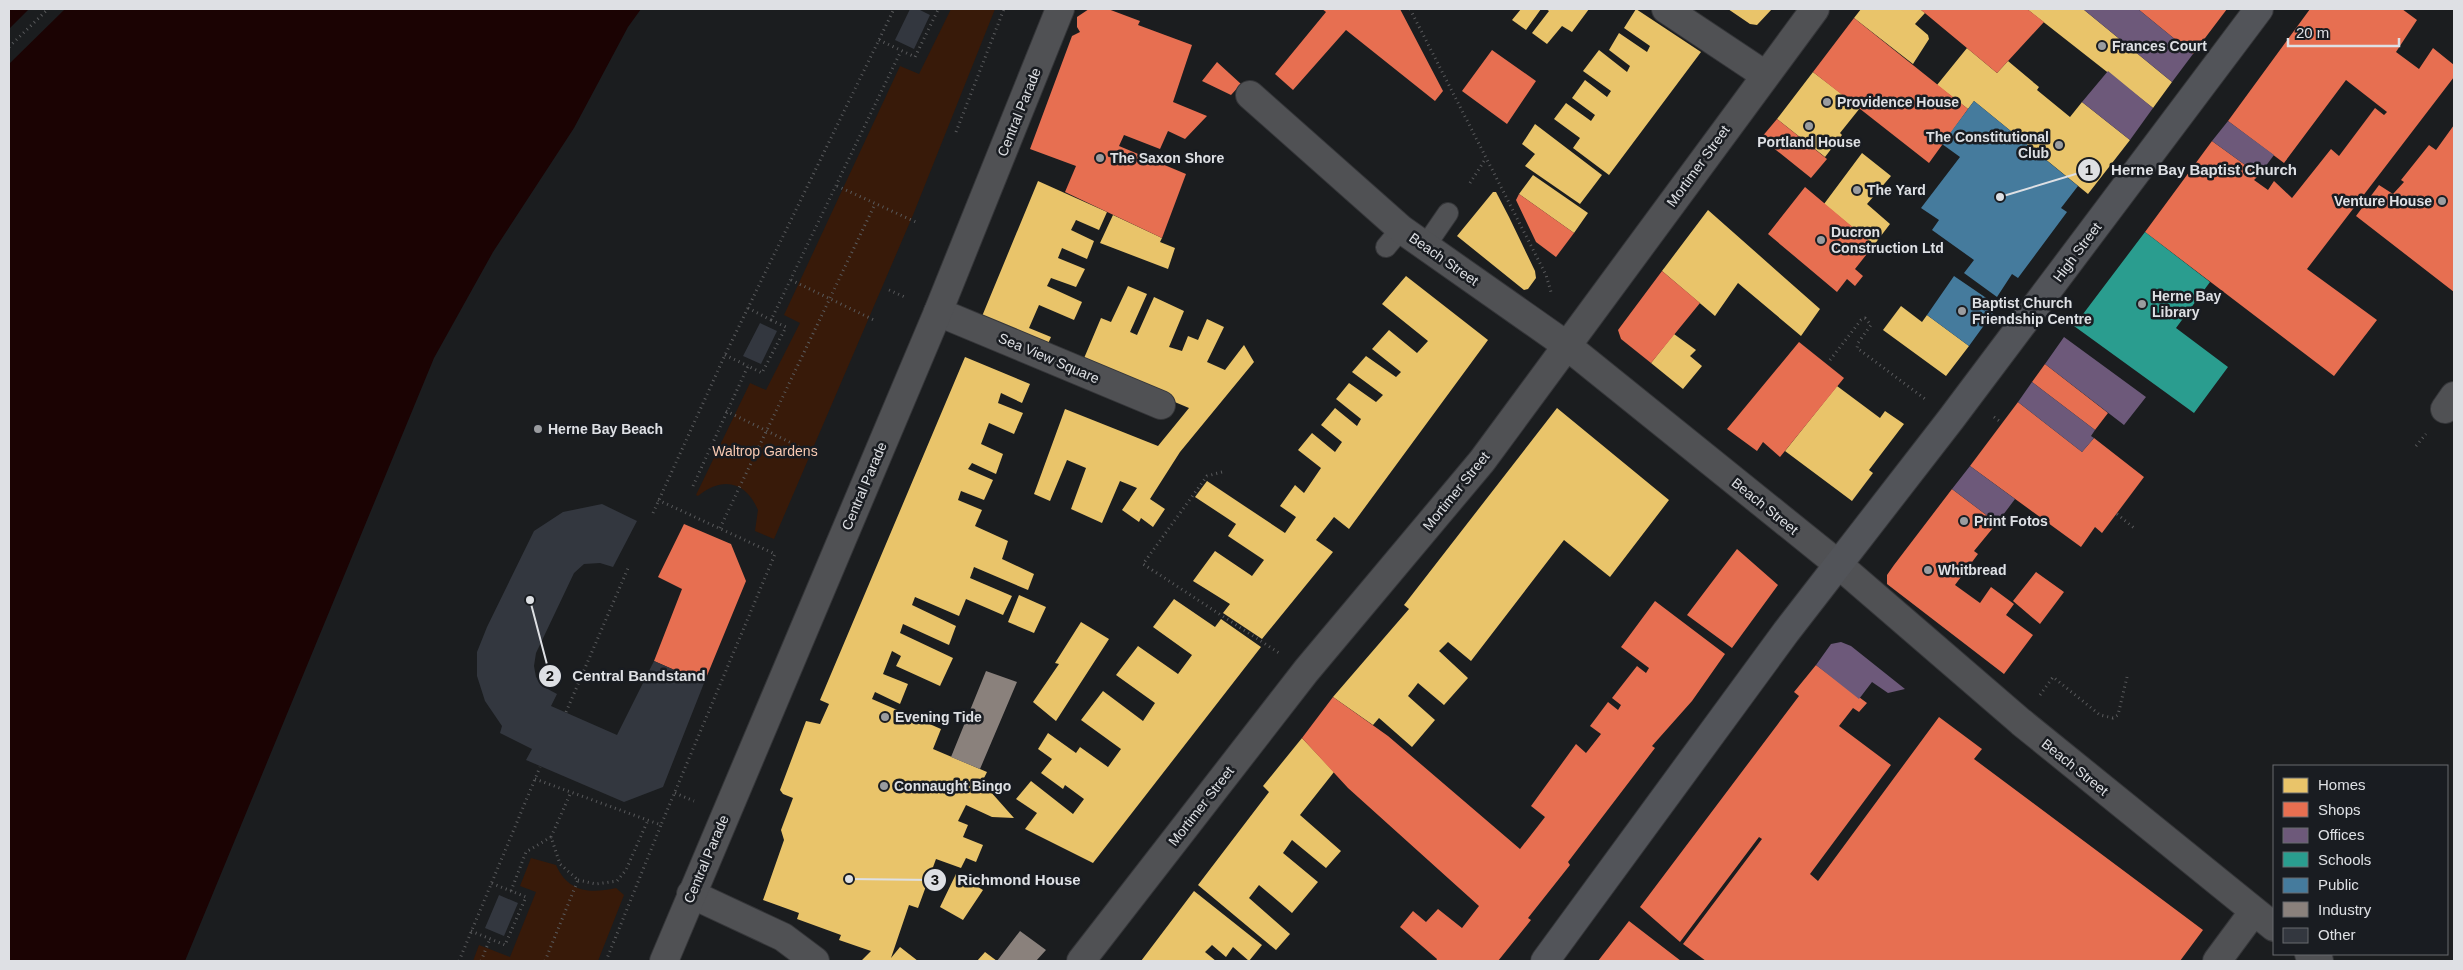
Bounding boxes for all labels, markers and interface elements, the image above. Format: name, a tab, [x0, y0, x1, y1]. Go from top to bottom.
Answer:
scale bar	[2288, 15, 2399, 47]
text: 20 m	[2296, 24, 2329, 41]
place label: Frances Court	[2112, 38, 2207, 54]
marker: Frances Court	[2096, 40, 2108, 52]
street label: Central Parade	[994, 65, 1044, 159]
place label: Providence House	[1837, 94, 1959, 110]
marker: Providence House	[1821, 96, 1833, 108]
marker: Portland House	[1803, 120, 1815, 132]
street label: Mortimer Street	[1663, 122, 1733, 210]
place label: The Constitutional Club	[1926, 129, 2049, 161]
place label: Portland House	[1757, 134, 1861, 150]
marker: The Constitutional Club	[2053, 139, 2065, 151]
place label: The Saxon Shore	[1110, 150, 1225, 166]
marker: The Saxon Shore	[1094, 152, 1106, 164]
callout: Herne Bay Baptist Church	[2076, 155, 2307, 185]
text: 1	[2085, 161, 2093, 178]
text: Herne Bay Baptist Church	[2111, 161, 2297, 178]
place label: The Yard	[1867, 182, 1926, 198]
marker: The Yard	[1851, 184, 1863, 196]
place label: Venture House	[2334, 193, 2432, 209]
marker: Venture House	[2436, 195, 2448, 207]
street label: High Street	[2050, 219, 2105, 285]
place label: Ducron Construction Ltd	[1831, 224, 1944, 256]
street label: Beach Street	[1406, 229, 1482, 289]
marker: Ducron Construction Ltd	[1815, 234, 1827, 246]
place label: Herne Bay Library	[2152, 288, 2221, 320]
place label: Baptist Church Friendship Centre	[1972, 295, 2092, 327]
marker: Herne Bay Library	[2136, 298, 2148, 310]
marker: Baptist Church Friendship Centre	[1956, 305, 1968, 317]
street label: Sea View Square	[996, 330, 1102, 387]
place label: Herne Bay Beach	[548, 421, 663, 437]
marker: Herne Bay Beach	[532, 423, 544, 435]
street label: Central Parade	[838, 439, 890, 532]
park label: Waltrop Gardens	[712, 443, 818, 459]
street label: Mortimer Street	[1419, 448, 1493, 534]
street label: Beach Street	[1729, 474, 1802, 538]
place label: Print Fotos	[1974, 513, 2048, 529]
marker: Print Fotos	[1958, 515, 1970, 527]
place label: Whitbread	[1938, 562, 2006, 578]
marker: Whitbread	[1922, 564, 1934, 576]
callout: Central Bandstand	[538, 661, 716, 691]
text: 2	[546, 667, 554, 684]
text: Central Bandstand	[572, 667, 706, 684]
place label: Evening Tide	[895, 709, 982, 725]
marker: Evening Tide	[879, 711, 891, 723]
street label: Beach Street	[2039, 735, 2112, 799]
street label: Mortimer Street	[1165, 763, 1237, 849]
legend	[2273, 765, 2448, 955]
text: Homes	[2318, 776, 2366, 793]
place label: Connaught Bingo	[894, 778, 1011, 794]
marker: Connaught Bingo	[878, 780, 890, 792]
text: Shops	[2318, 801, 2361, 818]
street label: Central Parade	[680, 812, 732, 905]
text: Offices	[2318, 826, 2364, 843]
text: Schools	[2318, 851, 2371, 868]
callout: Richmond House	[922, 865, 1091, 895]
text: 3	[931, 871, 939, 888]
text: Richmond House	[957, 871, 1081, 888]
text: Public	[2318, 876, 2359, 893]
text: Industry	[2318, 901, 2372, 918]
text: Other	[2318, 926, 2356, 943]

